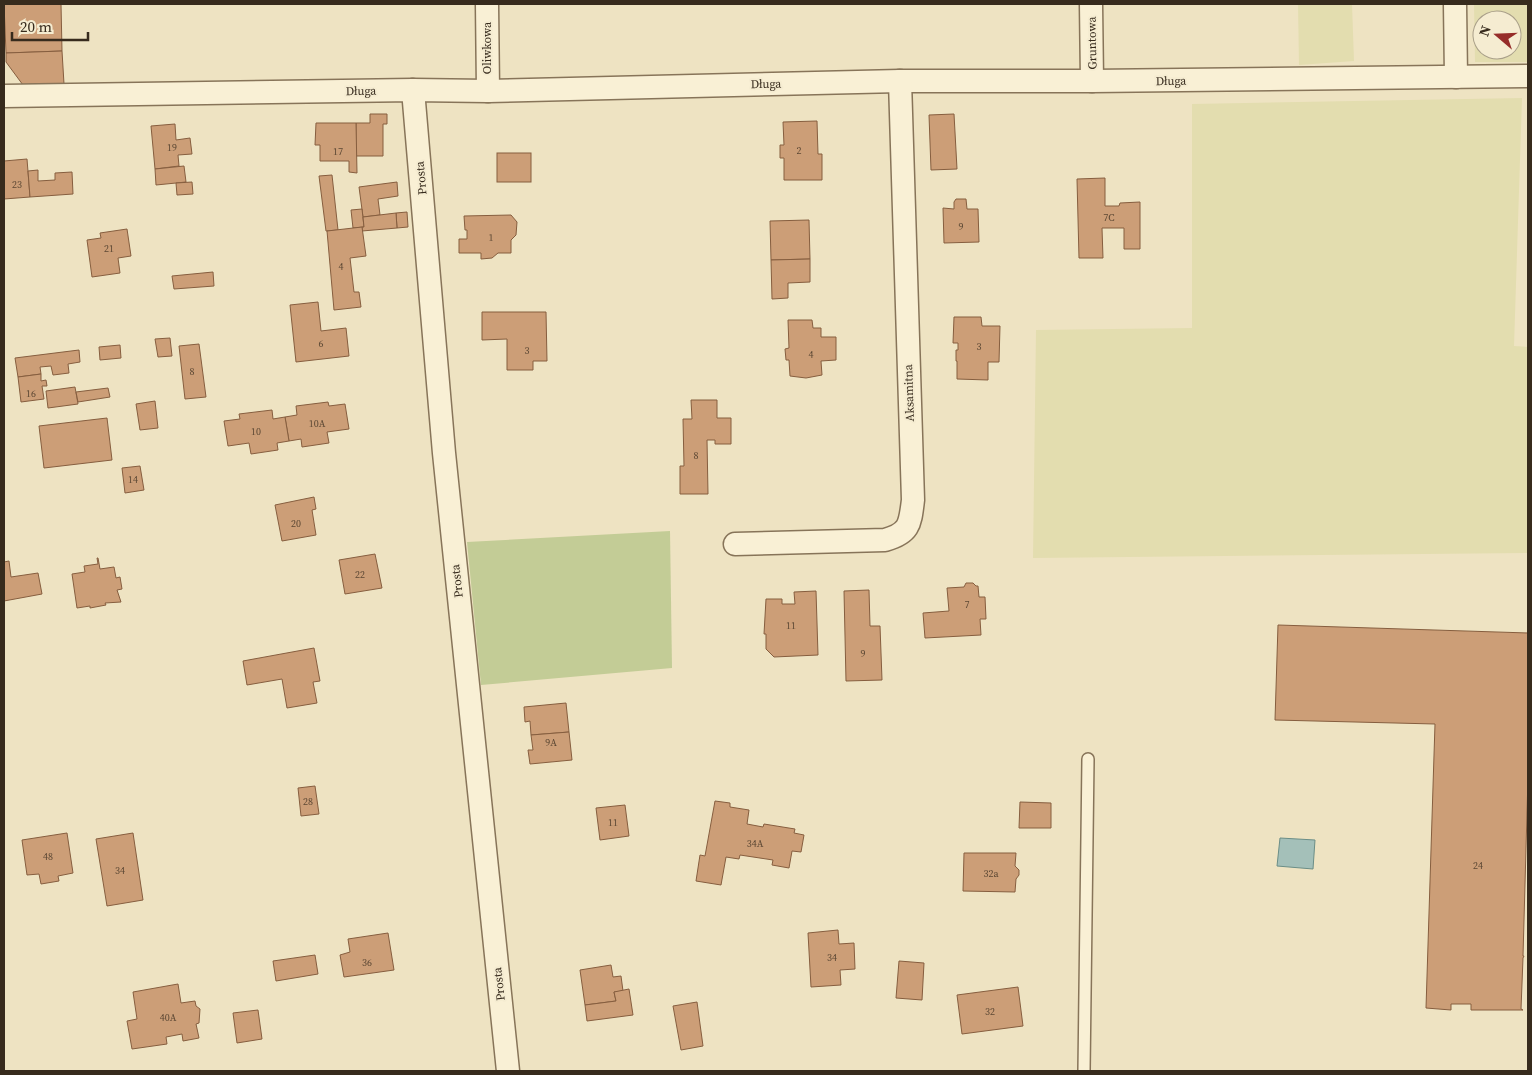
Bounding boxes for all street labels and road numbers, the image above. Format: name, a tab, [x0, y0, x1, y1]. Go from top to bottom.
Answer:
street label: Gruntowa	[1084, 15, 1100, 70]
street label: Oliwkowa	[479, 21, 495, 74]
street label: Długa	[1155, 73, 1187, 89]
street label: Długa	[750, 76, 782, 92]
street label: Długa	[345, 83, 377, 99]
street label: Prosta	[411, 160, 430, 195]
street label: Aksamitna	[900, 363, 918, 422]
street label: Prosta	[447, 563, 467, 599]
street label: Prosta	[489, 966, 509, 1002]

